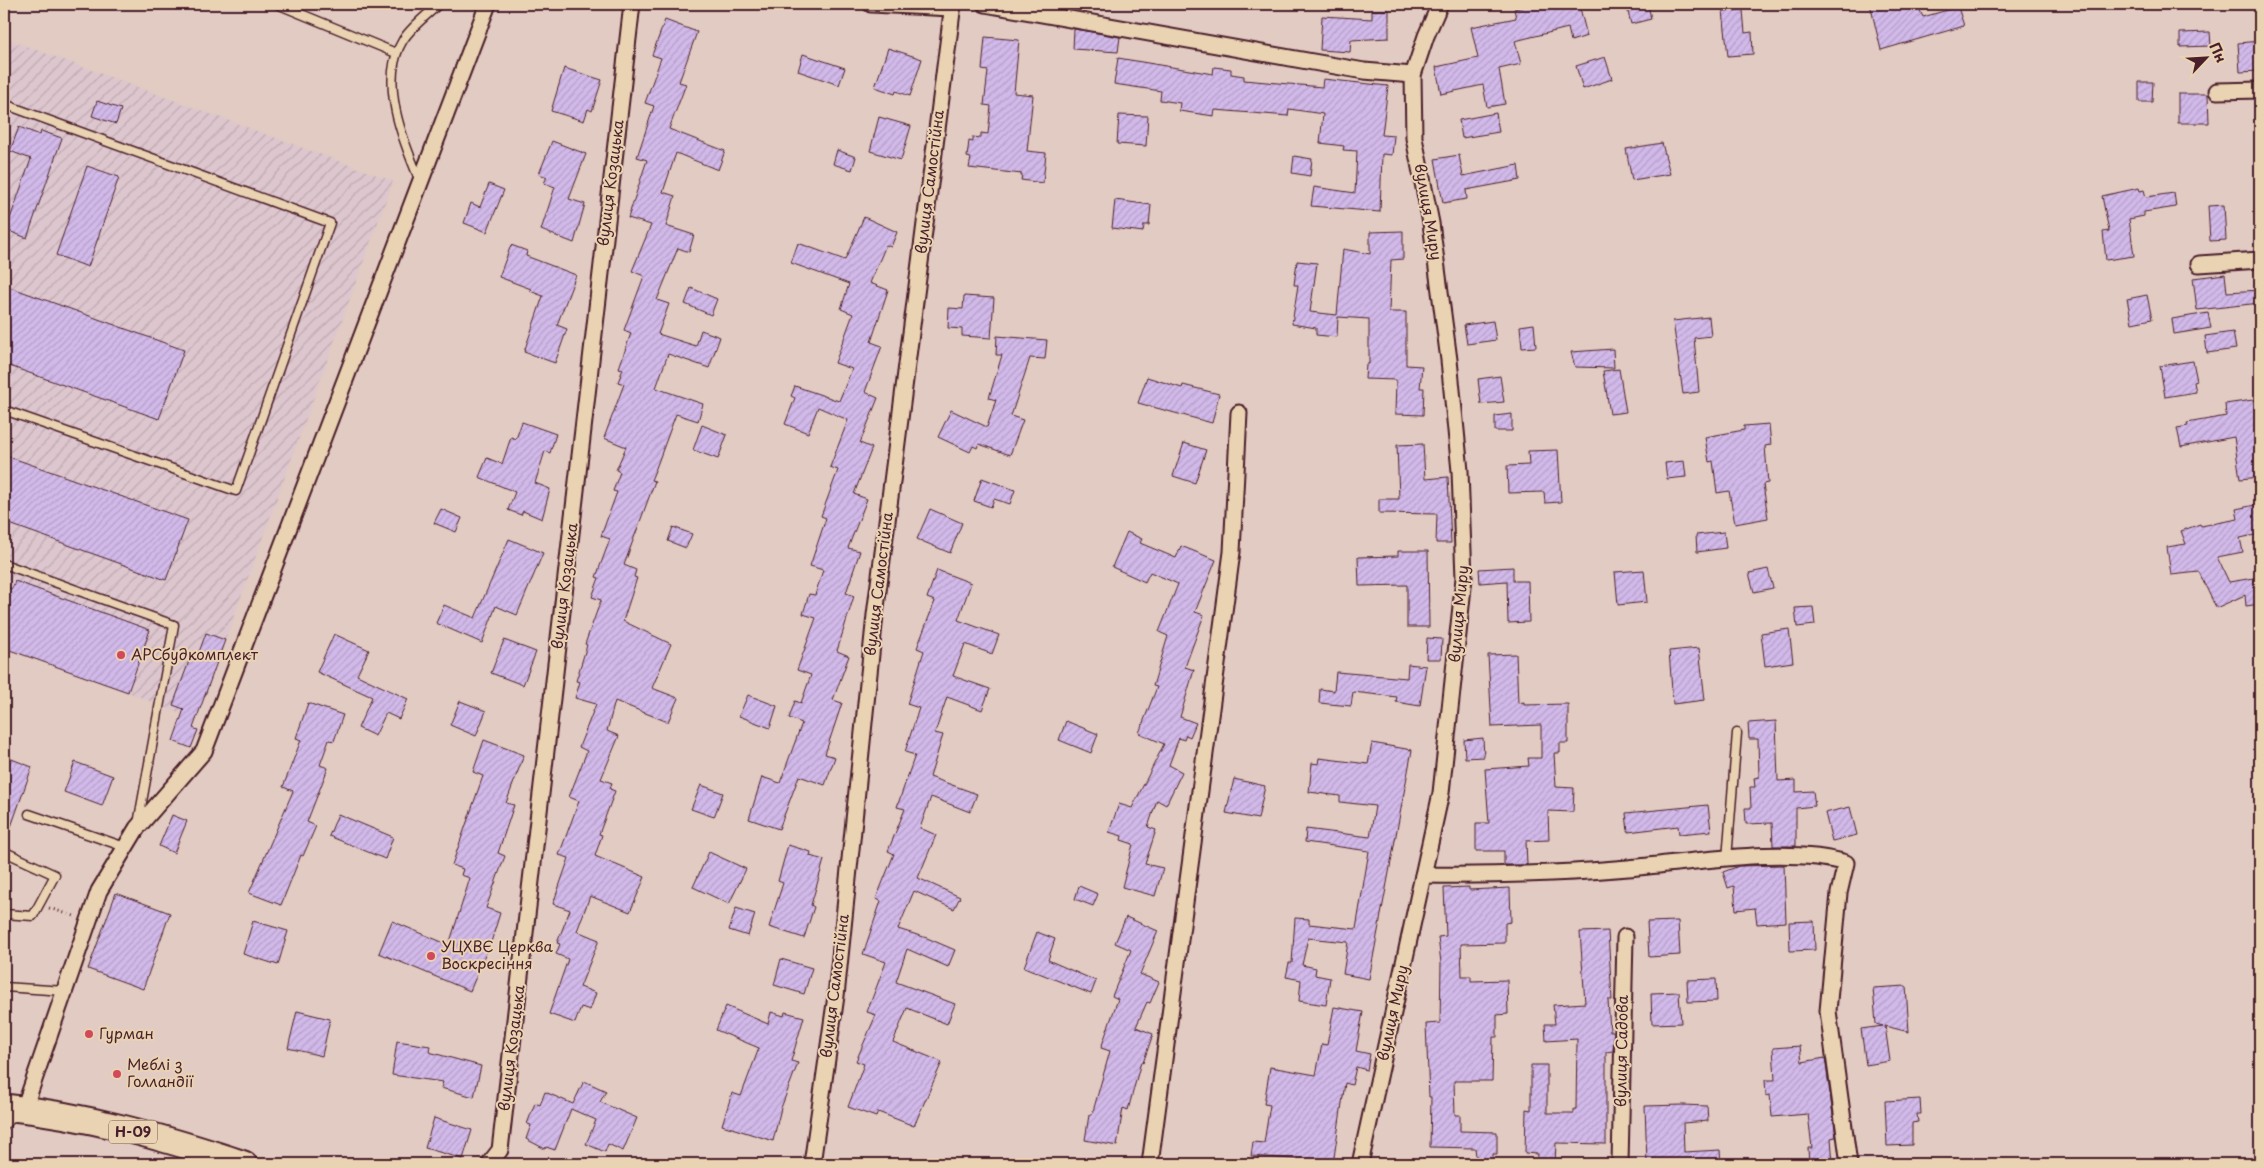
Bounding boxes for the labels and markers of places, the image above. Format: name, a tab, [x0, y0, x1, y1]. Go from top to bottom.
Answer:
place label: АРСбудкомплект	[131, 642, 259, 665]
marker: АРСбудкомплект	[115, 649, 127, 661]
place label: УЦХВЄ Церква Воскресіння	[441, 934, 553, 974]
marker: УЦХВЄ Церква Воскресіння	[425, 950, 437, 962]
place label: Гурман	[99, 1021, 154, 1044]
marker: Гурман	[83, 1028, 95, 1040]
place label: Меблі з Голландії	[127, 1052, 194, 1092]
marker: Меблі з Голландії	[111, 1068, 123, 1080]

